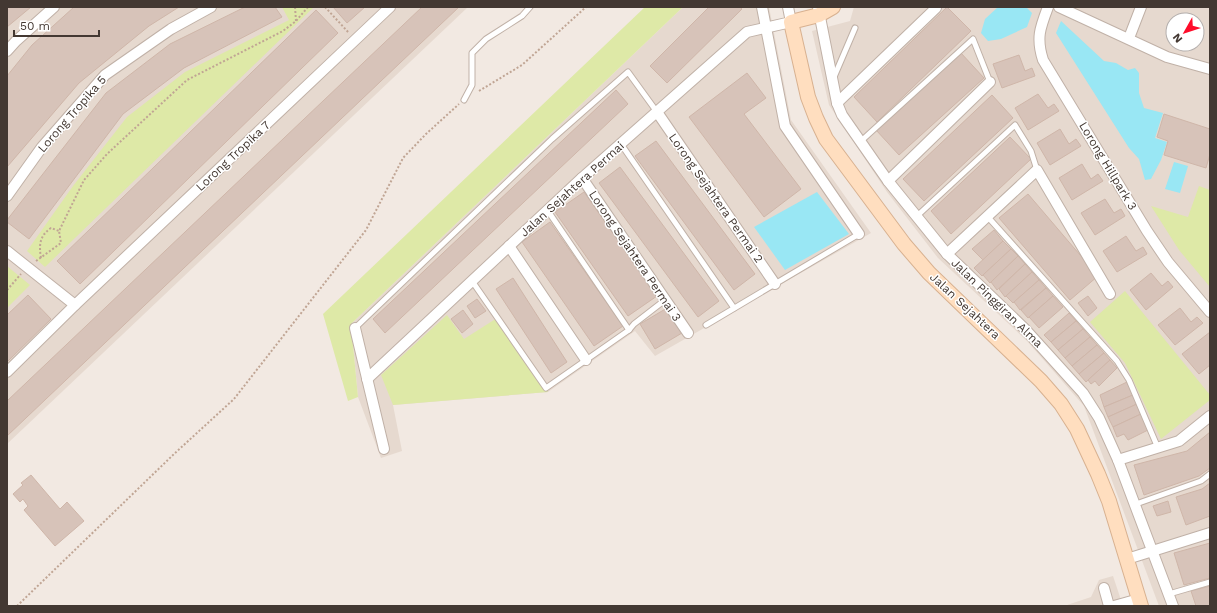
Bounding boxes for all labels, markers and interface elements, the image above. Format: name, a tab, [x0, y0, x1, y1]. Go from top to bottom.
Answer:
scale bar	[14, 12, 99, 38]
north arrow	[1165, 12, 1205, 52]
text: 50 m	[20, 19, 50, 33]
text: N	[1170, 31, 1185, 45]
street label: Lorong Tropika 5	[35, 73, 109, 155]
street label: Lorong Tropika 7	[193, 118, 273, 194]
street label: Lorong Hillpark 3	[1076, 119, 1140, 213]
street label: Lorong Sejahtera Permai 2	[666, 131, 766, 265]
street label: Jalan Sejahtera Permai	[517, 139, 627, 239]
street label: Lorong Sejahtera Permai 3	[586, 188, 684, 324]
street label: Jalan Pinggiran Alma	[948, 256, 1046, 350]
street label: Jalan Sejahtera	[927, 270, 1003, 342]

